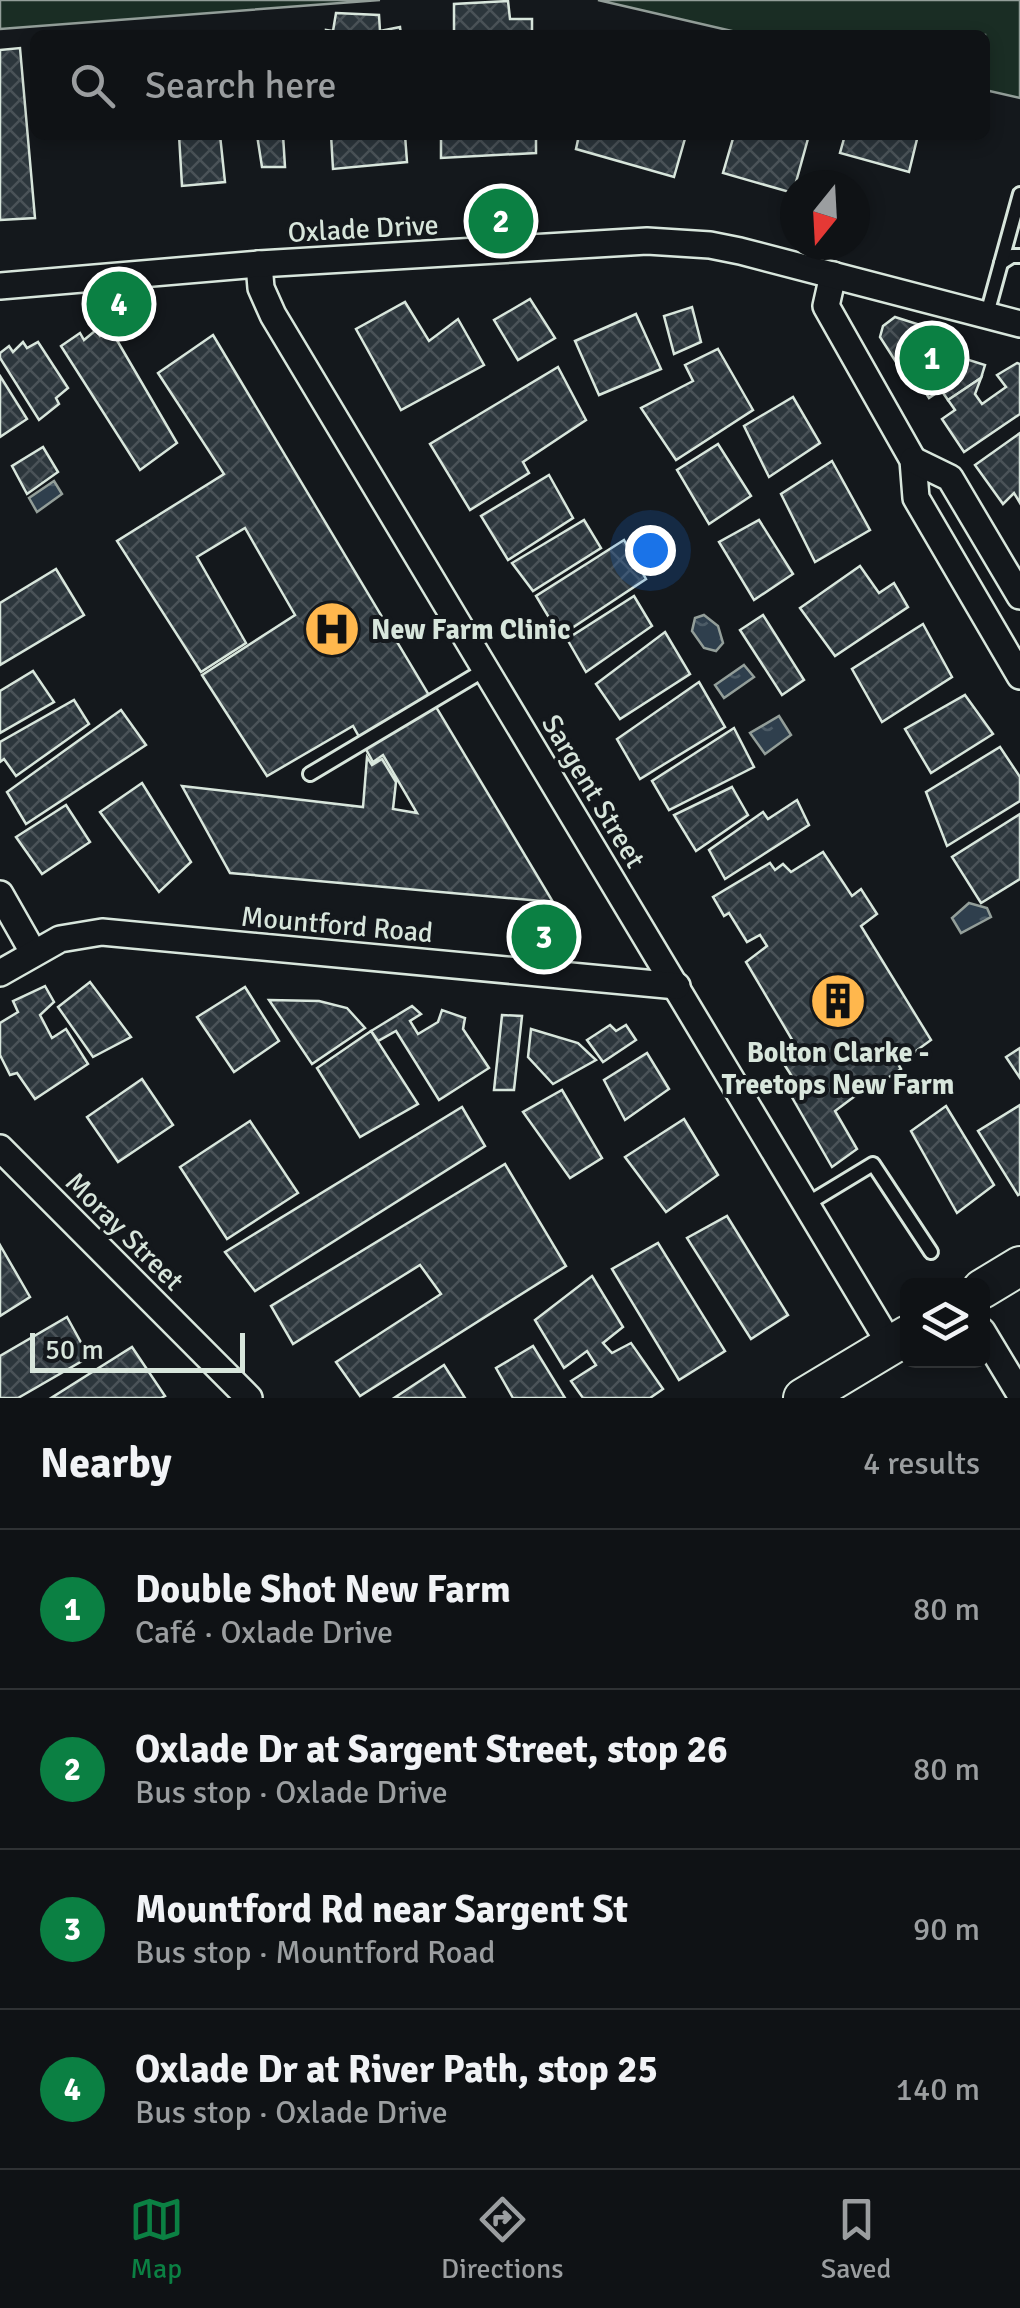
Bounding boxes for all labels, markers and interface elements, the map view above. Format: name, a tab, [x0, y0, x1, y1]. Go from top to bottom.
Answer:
search box	[30, 30, 990, 140]
icon: search	[65, 58, 120, 113]
text: Search here	[145, 62, 337, 109]
north arrow	[780, 170, 870, 260]
pin: 2	[468, 184, 534, 258]
street label: Oxlade Drive	[287, 208, 439, 250]
pin: 4	[86, 266, 152, 342]
pin: 1	[900, 320, 964, 396]
your location	[625, 525, 676, 576]
hospital icon: New Farm Clinic	[302, 599, 362, 659]
place label: New Farm Clinic	[371, 613, 570, 647]
street label: Sargent Street	[534, 709, 652, 874]
street label: Mountford Road	[239, 900, 434, 950]
pin: 3	[512, 900, 576, 974]
building icon: Bolton Clarke - Treetops New Farm	[808, 971, 868, 1031]
place label: Bolton Clarke - Treetops New Farm	[722, 1036, 954, 1102]
street label: Moray Street	[58, 1165, 191, 1298]
map controls	[900, 1278, 990, 1368]
button: layers	[900, 1278, 990, 1368]
scale bar	[30, 1328, 245, 1372]
text: 50 m	[45, 1333, 104, 1367]
text: Nearby	[40, 1438, 172, 1489]
text: 4 results	[863, 1444, 980, 1483]
text: Double Shot New Farm	[135, 1566, 511, 1613]
text: 1	[64, 1590, 81, 1629]
text: 80 m	[913, 1590, 980, 1629]
text: Café · Oxlade Drive	[135, 1613, 393, 1652]
text: Oxlade Dr at Sargent Street, stop 26	[135, 1726, 728, 1773]
text: 2	[64, 1750, 81, 1789]
text: 80 m	[913, 1750, 980, 1789]
text: Bus stop · Oxlade Drive	[135, 1773, 448, 1812]
text: Mountford Rd near Sargent St	[135, 1886, 628, 1933]
text: 3	[64, 1910, 81, 1949]
text: 90 m	[913, 1910, 980, 1949]
text: Bus stop · Mountford Road	[135, 1933, 496, 1972]
text: Oxlade Dr at River Path, stop 25	[135, 2046, 658, 2093]
text: 4	[64, 2070, 81, 2109]
text: 140 m	[896, 2070, 980, 2109]
text: Bus stop · Oxlade Drive	[135, 2093, 448, 2132]
tab: Map	[129, 2192, 184, 2286]
tab: Directions	[441, 2192, 563, 2286]
tab: Saved	[821, 2192, 891, 2286]

